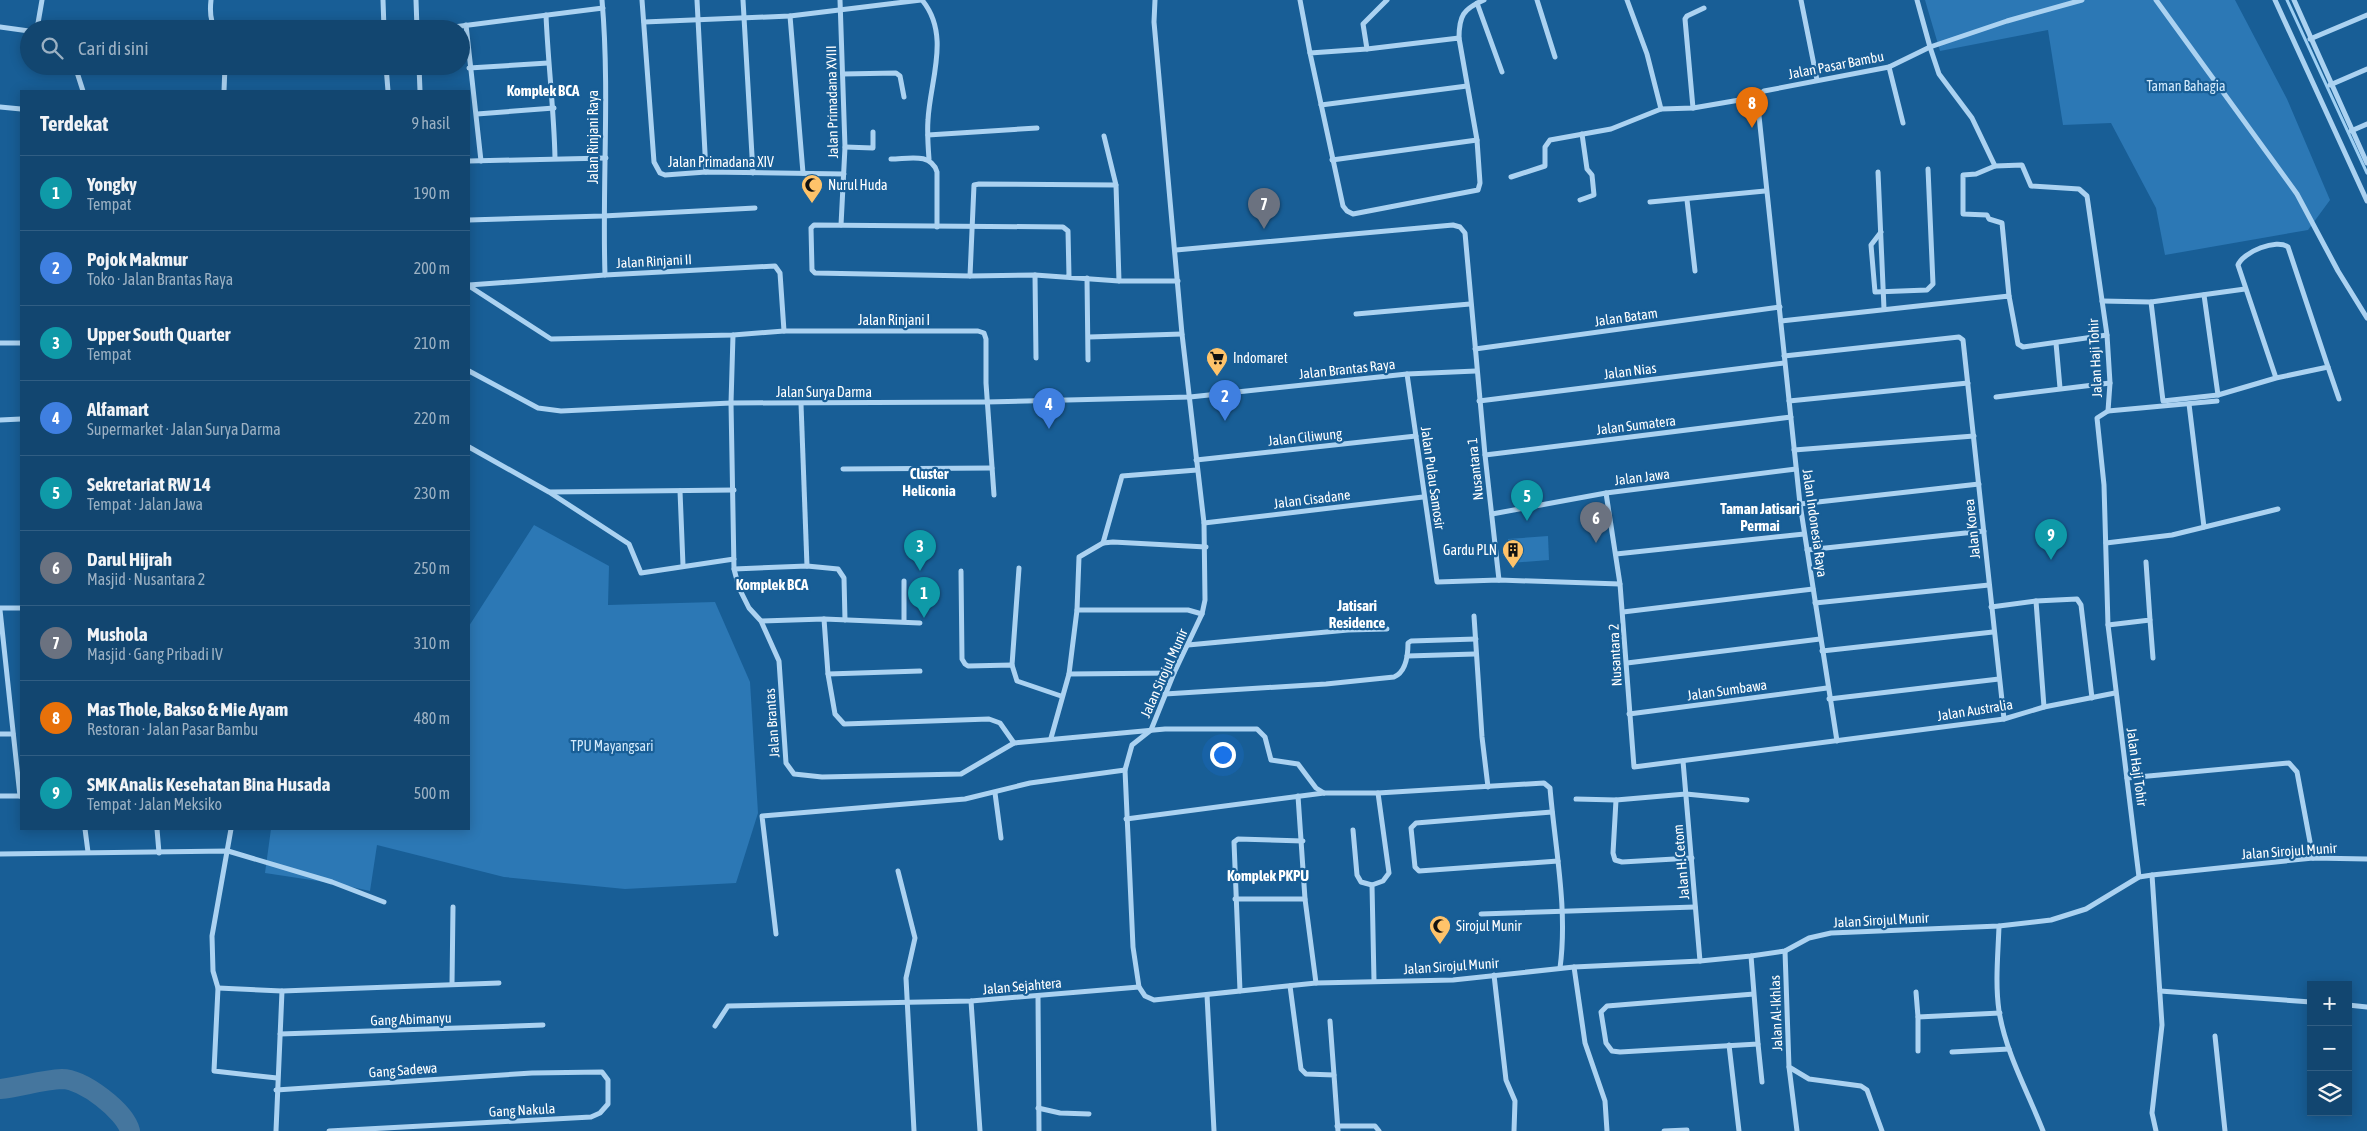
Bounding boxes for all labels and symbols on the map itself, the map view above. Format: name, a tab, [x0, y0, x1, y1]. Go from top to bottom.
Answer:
street label: Jalan Primadana XVIII	[823, 45, 841, 159]
street label: Jalan Pasar Bambu	[1787, 48, 1885, 82]
park label: Taman Bahagia	[2146, 78, 2226, 94]
district label: Komplek BCA	[507, 82, 580, 99]
pin: 8	[1736, 87, 1768, 128]
street label: Jalan Rinjani Raya	[585, 90, 601, 184]
street label: Jalan Primadana XIV	[668, 154, 774, 170]
mosque icon: Nurul Huda	[800, 173, 824, 204]
place label: Nurul Huda	[828, 177, 888, 193]
pin: 7	[1248, 188, 1280, 229]
street label: Jalan Rinjani II	[616, 251, 692, 271]
street label: Jalan Batam	[1593, 305, 1659, 329]
street label: Jalan Rinjani I	[858, 312, 930, 328]
street label: Jalan Haji Tohir	[2085, 317, 2105, 398]
supermarket icon: Indomaret	[1205, 346, 1229, 377]
place label: Indomaret	[1233, 350, 1288, 366]
street label: Jalan Brantas Raya	[1298, 356, 1396, 382]
street label: Jalan Nias	[1603, 360, 1657, 382]
pin: 2	[1209, 380, 1241, 421]
street label: Jalan Surya Darma	[776, 384, 872, 400]
pin: 4	[1033, 388, 1065, 429]
street label: Jalan Sumatera	[1595, 412, 1677, 438]
street label: Jalan Ciliwung	[1267, 425, 1343, 449]
street label: Jalan Pulau Samosir	[1418, 425, 1448, 531]
street label: Nusantara 1	[1464, 437, 1486, 501]
district label: Cluster Heliconia	[902, 465, 956, 499]
street label: Jalan Jawa	[1613, 466, 1671, 488]
street label: Jalan Indonesia Raya	[1800, 468, 1830, 578]
pin: 5	[1511, 480, 1543, 521]
street label: Jalan Cisadane	[1273, 486, 1351, 512]
street label: Jalan Korea	[1961, 498, 1983, 560]
district label: Taman Jatisari Permai	[1720, 500, 1800, 534]
pin: 6	[1580, 502, 1612, 543]
pin: 9	[2035, 519, 2067, 560]
pin: 3	[904, 530, 936, 571]
building icon: Gardu PLN	[1501, 538, 1525, 569]
place label: Gardu PLN	[1443, 542, 1497, 558]
district label: Komplek BCA	[736, 576, 809, 593]
pin: 1	[908, 577, 940, 618]
district label: Jatisari Residence	[1329, 597, 1385, 631]
street label: Nusantara 2	[1605, 623, 1625, 687]
street label: Jalan Sirojul Munir	[1137, 625, 1191, 720]
street label: Jalan Sumbawa	[1686, 676, 1768, 704]
street label: Jalan Brantas	[762, 688, 782, 758]
street label: Jalan Australia	[1936, 696, 2014, 724]
street label: Jalan Haji Tohir	[2124, 727, 2151, 808]
park label: TPU Mayangsari	[571, 738, 653, 754]
your location	[1210, 742, 1236, 768]
street label: Jalan H. Cetom	[1670, 824, 1692, 900]
street label: Jalan Sirojul Munir	[2241, 840, 2338, 862]
district label: Komplek PKPU	[1227, 867, 1309, 884]
street label: Jalan Sirojul Munir	[1833, 909, 1930, 930]
mosque icon: Sirojul Munir	[1428, 914, 1452, 945]
place label: Sirojul Munir	[1456, 918, 1523, 934]
street label: Jalan Sirojul Munir	[1403, 955, 1500, 977]
street label: Jalan Sejahtera	[982, 975, 1062, 997]
street label: Jalan Al-Ikhlas	[1767, 975, 1785, 1051]
street label: Gang Abimanyu	[370, 1010, 452, 1028]
street label: Gang Sadewa	[368, 1060, 438, 1080]
street label: Gang Nakula	[488, 1100, 556, 1120]

